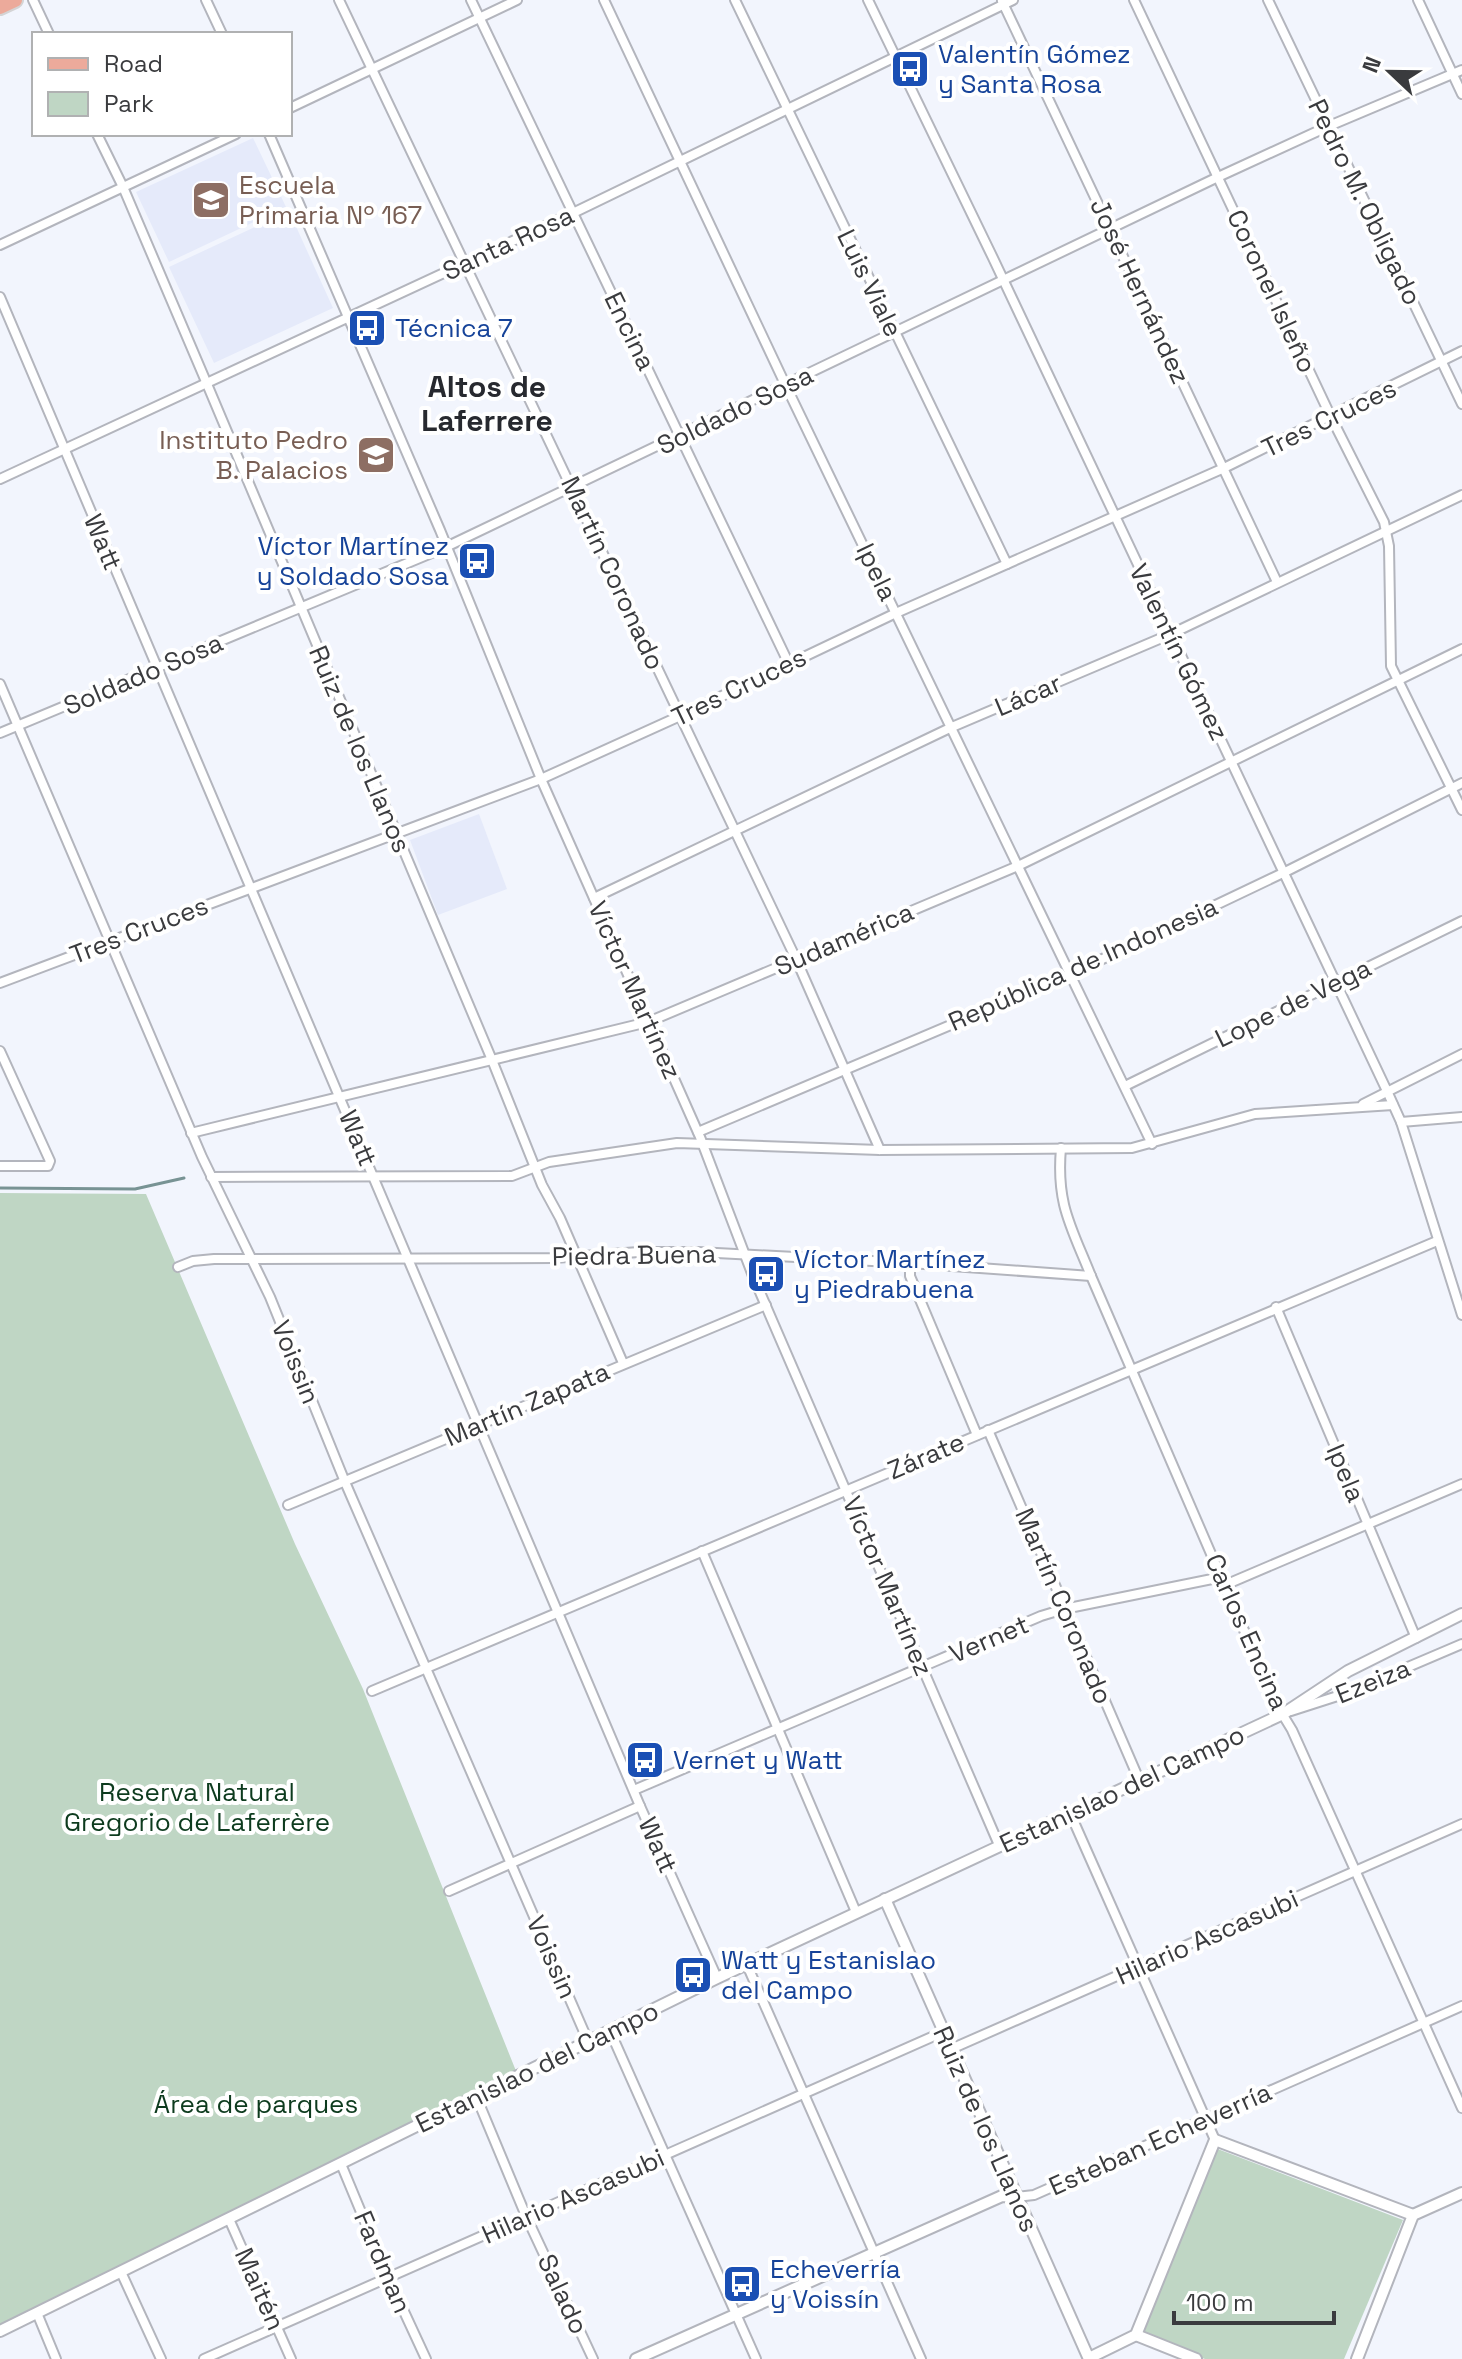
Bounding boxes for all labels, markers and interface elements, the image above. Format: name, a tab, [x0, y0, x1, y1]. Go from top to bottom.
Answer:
legend	[32, 32, 292, 136]
north arrow	[1350, 32, 1430, 112]
place label: Valentín Gómez y Santa Rosa	[938, 37, 1130, 101]
text: Road	[104, 48, 163, 79]
bus stop icon: Valentín Gómez y Santa Rosa	[889, 48, 931, 90]
text: N	[1356, 52, 1387, 77]
text: Park	[104, 88, 154, 119]
street label: Pedro M. Obligado	[1300, 93, 1430, 311]
place label: Escuela Primaria Nº 167	[239, 168, 422, 232]
school or university icon: Escuela Primaria Nº 167	[190, 179, 232, 221]
street label: José Hernández	[1082, 193, 1198, 389]
street label: Santa Rosa	[437, 198, 579, 288]
street label: Coronel Isleño	[1219, 204, 1325, 378]
street label: Luis Viale	[829, 224, 911, 342]
street label: Encina	[596, 286, 664, 376]
bus stop icon: Técnica 7	[346, 307, 388, 349]
place label: Técnica 7	[395, 311, 513, 345]
street label: Soldado Sosa	[651, 357, 819, 462]
district label: Altos de Laferrere	[421, 367, 553, 440]
street label: Tres Cruces	[1256, 371, 1402, 465]
place label: Instituto Pedro B. Palacios	[159, 423, 348, 487]
school or university icon: Instituto Pedro B. Palacios	[355, 434, 397, 476]
street label: Martín Coronado	[553, 471, 673, 675]
street label: Watt	[76, 509, 130, 575]
place label: Víctor Martínez y Soldado Sosa	[257, 529, 449, 593]
street label: Ipela	[849, 538, 905, 606]
bus stop icon: Víctor Martínez y Soldado Sosa	[456, 540, 498, 582]
street label: Valentín Gómez	[1122, 558, 1236, 746]
street label: Soldado Sosa	[58, 625, 228, 723]
street label: Ruiz de los Llanos	[301, 640, 419, 858]
street label: Tres Cruces	[666, 640, 812, 734]
street label: Lácar	[990, 666, 1066, 724]
street label: Tres Cruces	[65, 888, 213, 972]
street label: República de Indonesia	[943, 889, 1223, 1039]
street label: Sudamérica	[769, 894, 919, 984]
street label: Víctor Martínez	[581, 896, 689, 1084]
street label: Lope de Vega	[1209, 951, 1377, 1055]
street label: Watt	[331, 1105, 385, 1171]
street label: Piedra Buena	[551, 1237, 717, 1273]
place label: Víctor Martínez y Piedrabuena	[794, 1242, 986, 1306]
bus stop icon: Víctor Martínez y Piedrabuena	[745, 1253, 787, 1295]
street label: Voissin	[264, 1315, 328, 1409]
street label: Martín Zapata	[439, 1354, 615, 1454]
street label: Zárate	[882, 1425, 970, 1487]
street label: Ipela	[1319, 1439, 1373, 1507]
street label: Víctor Martínez	[835, 1491, 941, 1681]
street label: Martín Coronado	[1007, 1503, 1121, 1709]
street label: Carlos Encina	[1197, 1549, 1297, 1716]
street label: Vernet	[944, 1607, 1034, 1671]
street label: Ezeiza	[1331, 1651, 1416, 1711]
street label: Estanislao del Campo	[994, 1717, 1250, 1861]
bus stop icon: Vernet y Watt	[624, 1739, 666, 1781]
place label: Vernet y Watt	[673, 1743, 843, 1777]
park label: Reserva Natural Gregorio de Laferrère	[64, 1775, 330, 1839]
street label: Watt	[631, 1812, 685, 1878]
street label: Hilario Ascasubi	[1110, 1882, 1304, 1992]
street label: Voissin	[519, 1910, 585, 2004]
place label: Watt y Estanislao del Campo	[721, 1943, 936, 2007]
bus stop icon: Watt y Estanislao del Campo	[672, 1954, 714, 1996]
street label: Estanislao del Campo	[410, 1993, 664, 2141]
street label: Ruiz de los Llanos	[925, 2021, 1047, 2237]
street label: Esteban Echeverría	[1043, 2075, 1277, 2203]
park label: Área de parques	[154, 2087, 358, 2121]
street label: Hilario Ascasubi	[476, 2141, 670, 2251]
street label: Fardman	[346, 2206, 420, 2318]
street label: Maitén	[227, 2243, 293, 2335]
street label: Salado	[530, 2248, 596, 2340]
place label: Echeverría y Voissín	[770, 2252, 901, 2316]
bus stop icon: Echeverría y Voissín	[721, 2263, 763, 2305]
scale bar	[1174, 2275, 1334, 2325]
text: 100 m	[1186, 2287, 1254, 2318]

